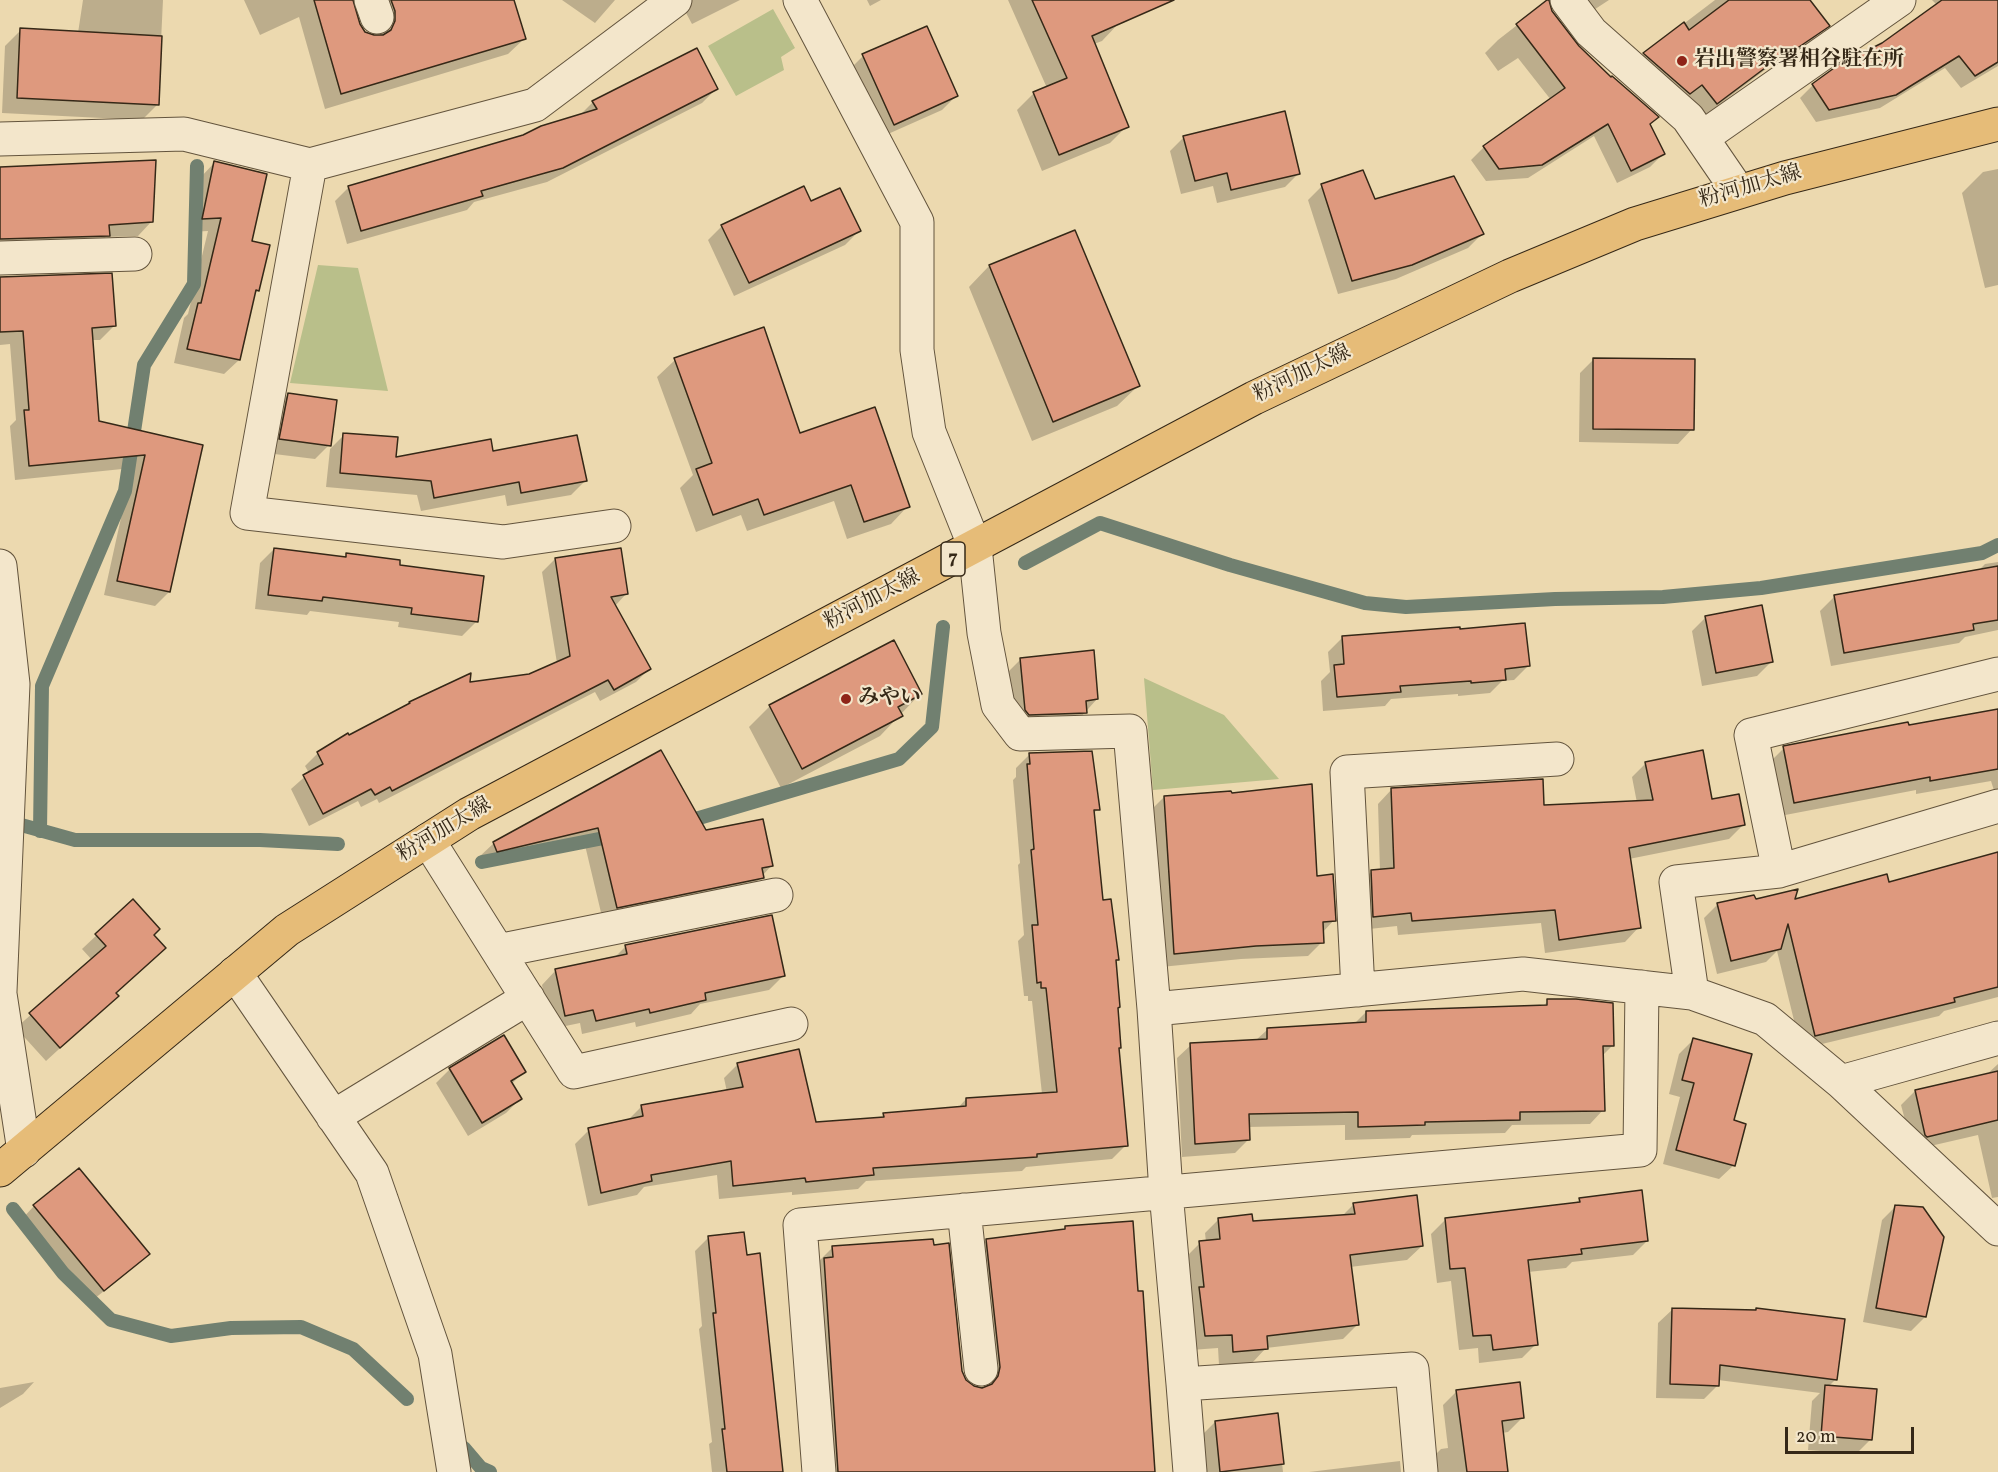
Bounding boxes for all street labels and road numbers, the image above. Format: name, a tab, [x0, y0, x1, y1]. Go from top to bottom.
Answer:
street label: 粉河加太線	[1697, 161, 1805, 215]
street label: 粉河加太線	[1250, 341, 1356, 409]
road number: 7	[941, 542, 965, 576]
street label: 粉河加太線	[821, 565, 925, 637]
street label: 粉河加太線	[394, 793, 496, 869]

